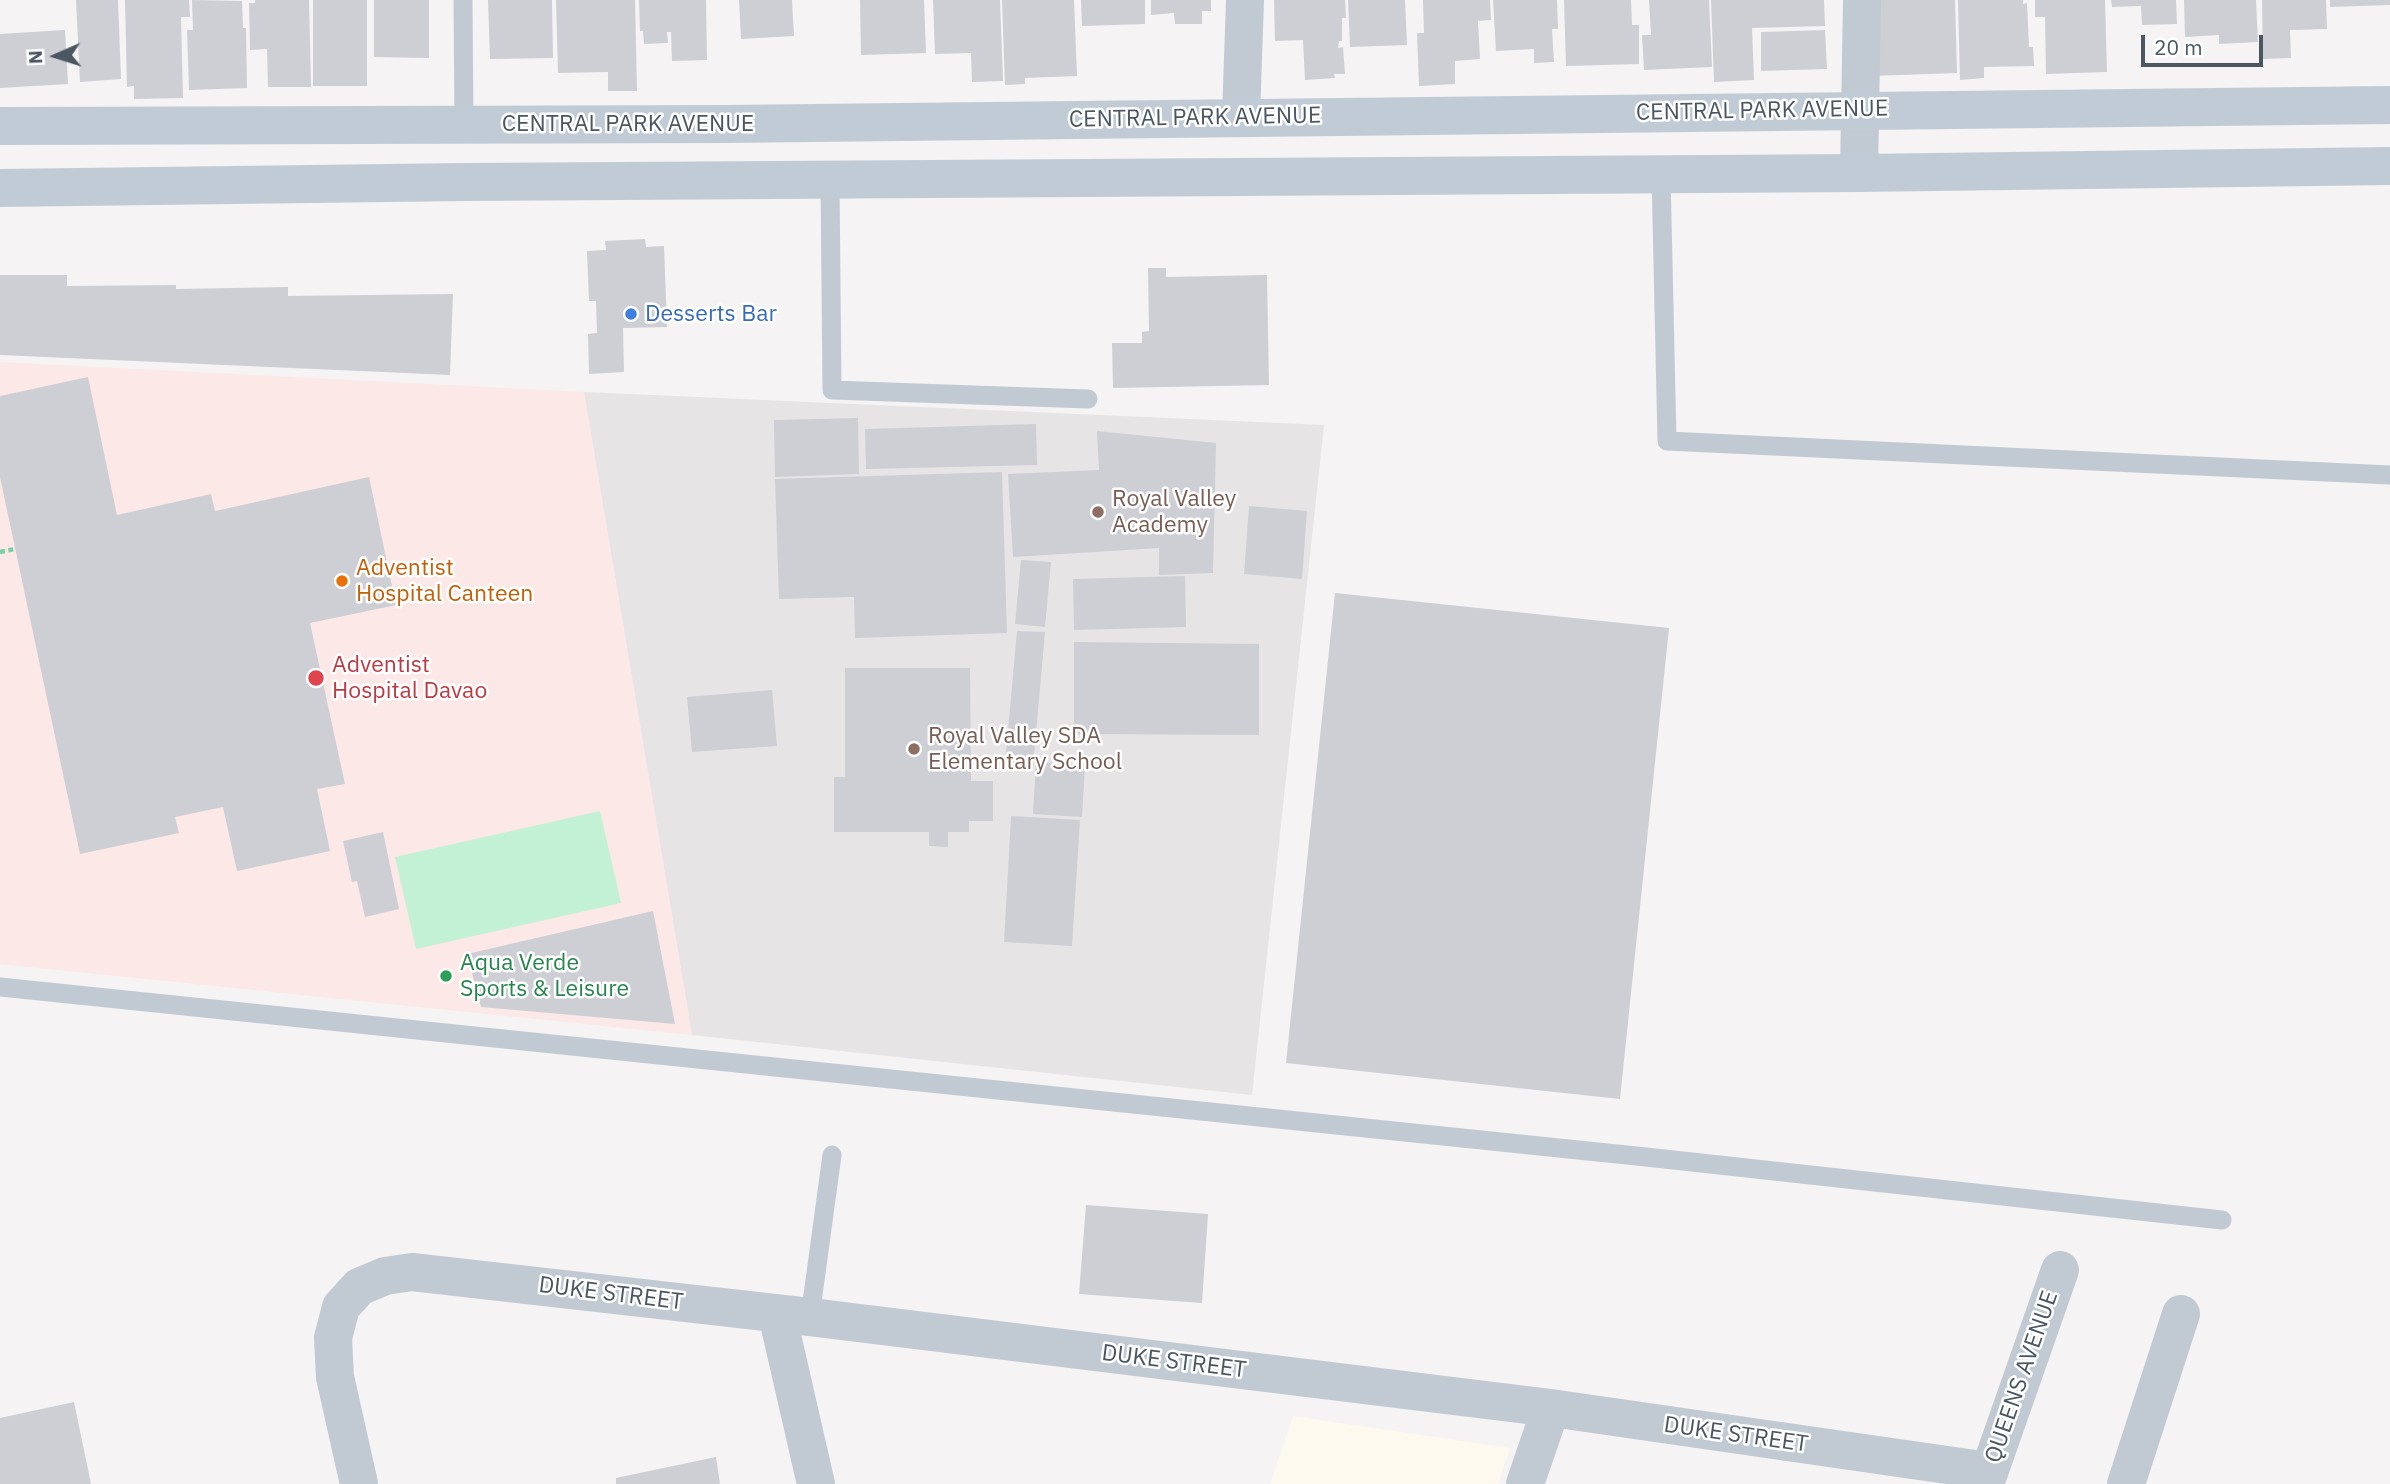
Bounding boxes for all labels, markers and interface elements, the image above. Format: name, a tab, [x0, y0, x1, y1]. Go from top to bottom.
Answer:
north arrow	[21, 21, 91, 91]
scale bar	[2145, 21, 2268, 65]
text: 20 m	[2154, 33, 2203, 61]
text: N	[23, 50, 47, 65]
street label: CENTRAL PARK AVENUE	[1636, 95, 1888, 127]
street label: CENTRAL PARK AVENUE	[1069, 102, 1321, 134]
street label: CENTRAL PARK AVENUE	[502, 110, 754, 138]
place label: Desserts Bar	[645, 300, 777, 328]
marker: Desserts Bar	[623, 306, 639, 322]
place label: Royal Valley Academy	[1112, 485, 1236, 539]
marker: Royal Valley Academy	[1090, 504, 1106, 520]
place label: Adventist Hospital Canteen	[356, 554, 533, 608]
marker: Adventist Hospital Canteen	[334, 573, 350, 589]
place label: Adventist Hospital Davao	[332, 651, 487, 705]
marker: Adventist Hospital Davao	[306, 668, 326, 688]
place label: Royal Valley SDA Elementary School	[928, 722, 1122, 776]
marker: Royal Valley SDA Elementary School	[906, 741, 922, 757]
place label: Aqua Verde Sports & Leisure	[460, 949, 629, 1003]
marker: Aqua Verde Sports & Leisure	[438, 968, 454, 984]
street label: DUKE STREET	[537, 1271, 685, 1317]
street label: QUEENS AVENUE	[1980, 1287, 2064, 1467]
street label: DUKE STREET	[1100, 1339, 1248, 1385]
street label: DUKE STREET	[1662, 1411, 1810, 1459]

